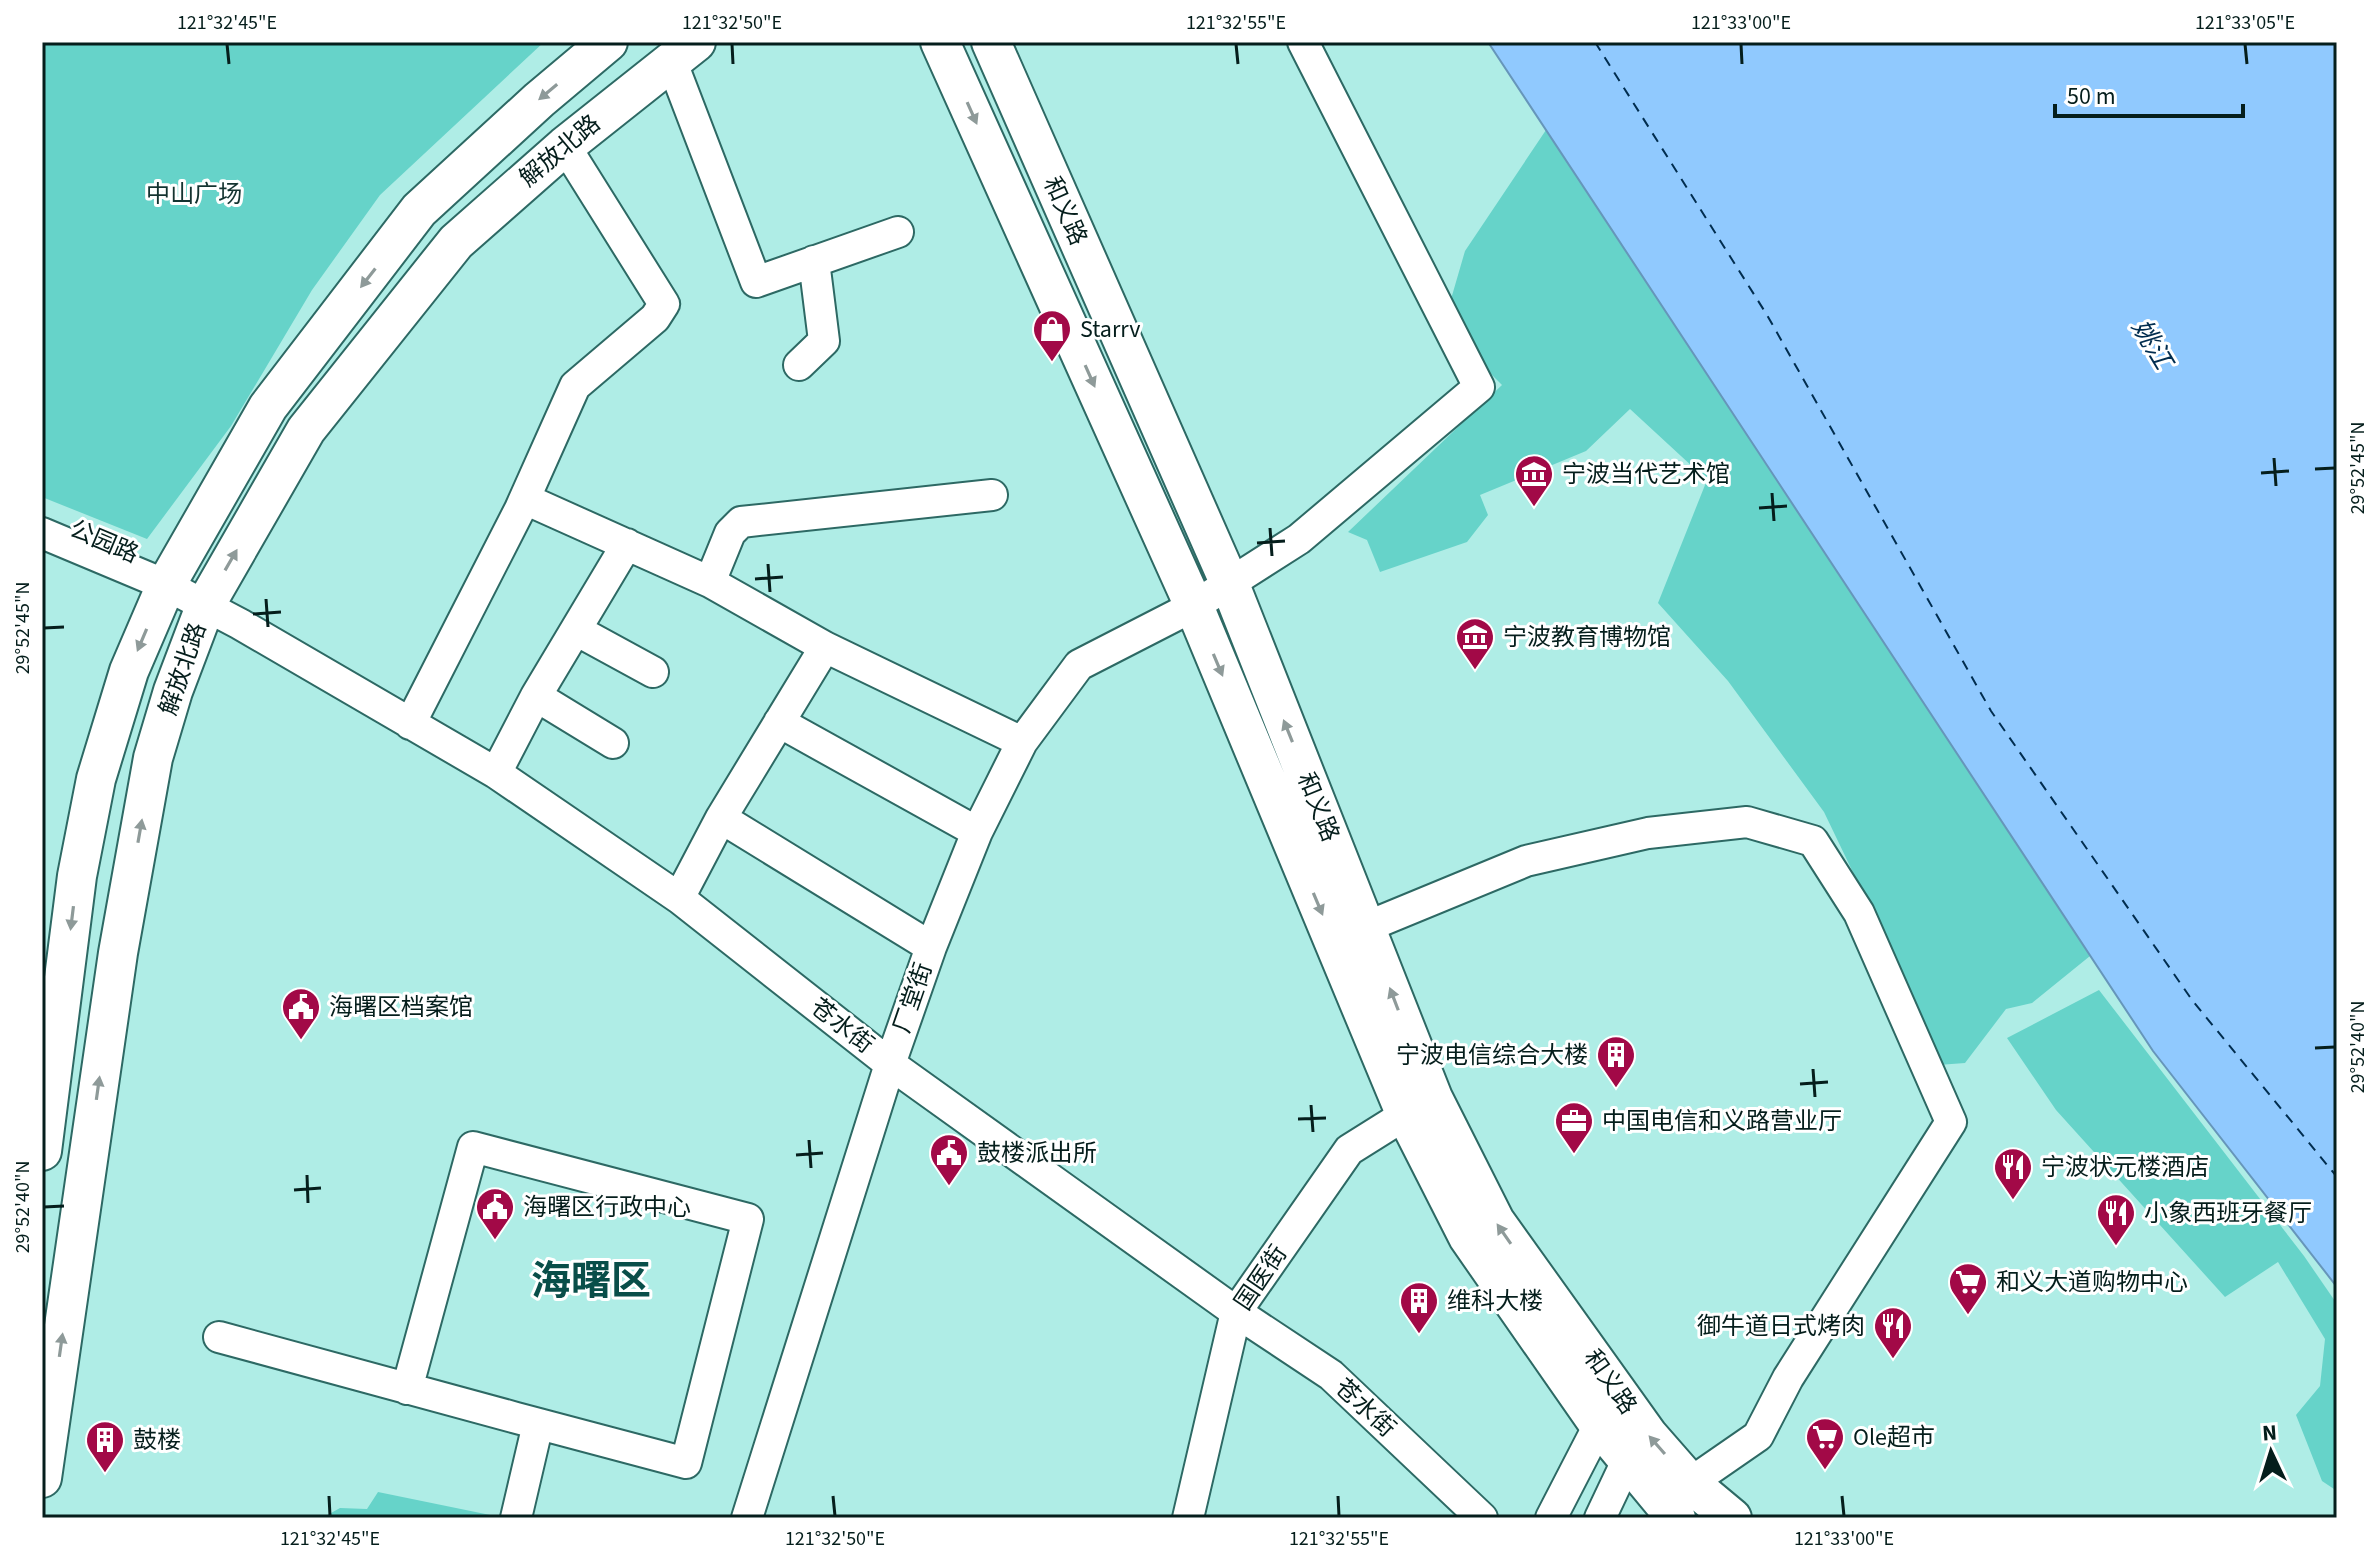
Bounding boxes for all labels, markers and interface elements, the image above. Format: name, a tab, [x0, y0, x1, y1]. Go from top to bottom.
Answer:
text: 121°32'45"E	[177, 9, 277, 37]
text: 121°32'50"E	[682, 9, 782, 37]
text: 121°32'55"E	[1186, 9, 1286, 37]
text: 121°33'00"E	[1691, 9, 1791, 37]
text: 121°33'05"E	[2195, 9, 2295, 37]
scale bar	[2055, 68, 2243, 118]
text: 50 m	[2067, 79, 2116, 114]
one-way arrow	[538, 83, 558, 100]
one-way arrow	[965, 101, 978, 125]
street label: 解放北路	[512, 107, 608, 195]
street label: 和义路	[1034, 171, 1096, 251]
park label: 中山广场	[146, 177, 242, 212]
one-way arrow	[360, 268, 376, 288]
shop icon: Starrv	[1031, 308, 1073, 363]
place label: Starrv	[1080, 312, 1140, 347]
water label: 姚江	[2123, 312, 2183, 378]
one-way arrow	[1083, 364, 1097, 387]
text: 29°52'45"N	[2344, 422, 2372, 514]
museum icon: 宁波当代艺术馆	[1513, 453, 1555, 508]
place label: 宁波当代艺术馆	[1562, 457, 1730, 492]
street label: 公园路	[64, 512, 144, 572]
one-way arrow	[224, 549, 238, 571]
text: 29°52'45"N	[9, 582, 37, 674]
museum icon: 宁波教育博物馆	[1454, 616, 1496, 671]
street label: 解放北路	[151, 618, 215, 720]
place label: 宁波教育博物馆	[1503, 620, 1671, 655]
one-way arrow	[136, 628, 149, 651]
one-way arrow	[1212, 653, 1225, 676]
one-way arrow	[1281, 719, 1294, 743]
street label: 和义路	[1288, 767, 1348, 847]
one-way arrow	[135, 818, 147, 843]
one-way arrow	[1312, 893, 1325, 916]
one-way arrow	[65, 906, 78, 931]
street label: 厂堂街	[885, 958, 941, 1038]
public building icon: 海曙区档案馆	[280, 986, 322, 1041]
one-way arrow	[1387, 987, 1400, 1011]
place label: 海曙区档案馆	[329, 990, 473, 1025]
street label: 苍水街	[803, 990, 881, 1062]
text: 29°52'40"N	[2344, 1001, 2372, 1093]
building icon: 宁波电信综合大楼	[1595, 1034, 1637, 1089]
place label: 宁波电信综合大楼	[1396, 1038, 1588, 1073]
one-way arrow	[92, 1075, 105, 1100]
office icon: 中国电信和义路营业厅	[1553, 1100, 1595, 1155]
place label: 中国电信和义路营业厅	[1602, 1104, 1842, 1139]
public building icon: 鼓楼派出所	[928, 1132, 970, 1187]
place label: 鼓楼派出所	[977, 1136, 1097, 1171]
restaurant icon: 宁波状元楼酒店	[1992, 1146, 2034, 1201]
place label: 宁波状元楼酒店	[2041, 1150, 2209, 1185]
text: 29°52'40"N	[9, 1161, 37, 1253]
public building icon: 海曙区行政中心	[474, 1186, 516, 1241]
place label: 海曙区行政中心	[523, 1190, 691, 1225]
restaurant icon: 小象西班牙餐厅	[2095, 1192, 2137, 1247]
place label: 小象西班牙餐厅	[2144, 1196, 2312, 1231]
one-way arrow	[1497, 1223, 1513, 1244]
street label: 国医街	[1226, 1238, 1296, 1318]
district label: 海曙区	[531, 1253, 651, 1310]
supermarket icon: 和义大道购物中心	[1947, 1261, 1989, 1316]
place label: 和义大道购物中心	[1996, 1265, 2188, 1300]
building icon: 维科大楼	[1398, 1280, 1440, 1335]
place label: 维科大楼	[1447, 1284, 1543, 1319]
restaurant icon: 御牛道日式烤肉	[1872, 1305, 1914, 1360]
place label: 御牛道日式烤肉	[1697, 1309, 1865, 1344]
one-way arrow	[55, 1332, 68, 1357]
street label: 和义路	[1575, 1342, 1645, 1422]
street label: 苍水街	[1327, 1371, 1403, 1445]
north arrow	[2231, 1412, 2311, 1492]
supermarket icon: Ole超市	[1804, 1416, 1846, 1471]
text: N	[2261, 1417, 2278, 1450]
building icon: 鼓楼	[84, 1419, 126, 1474]
place label: Ole超市	[1853, 1420, 1935, 1455]
place label: 鼓楼	[133, 1423, 181, 1458]
one-way arrow	[1648, 1435, 1666, 1454]
text: 121°32'45"E	[280, 1525, 380, 1553]
text: 121°32'50"E	[785, 1525, 885, 1553]
text: 121°32'55"E	[1289, 1525, 1389, 1553]
text: 121°33'00"E	[1794, 1525, 1894, 1553]

